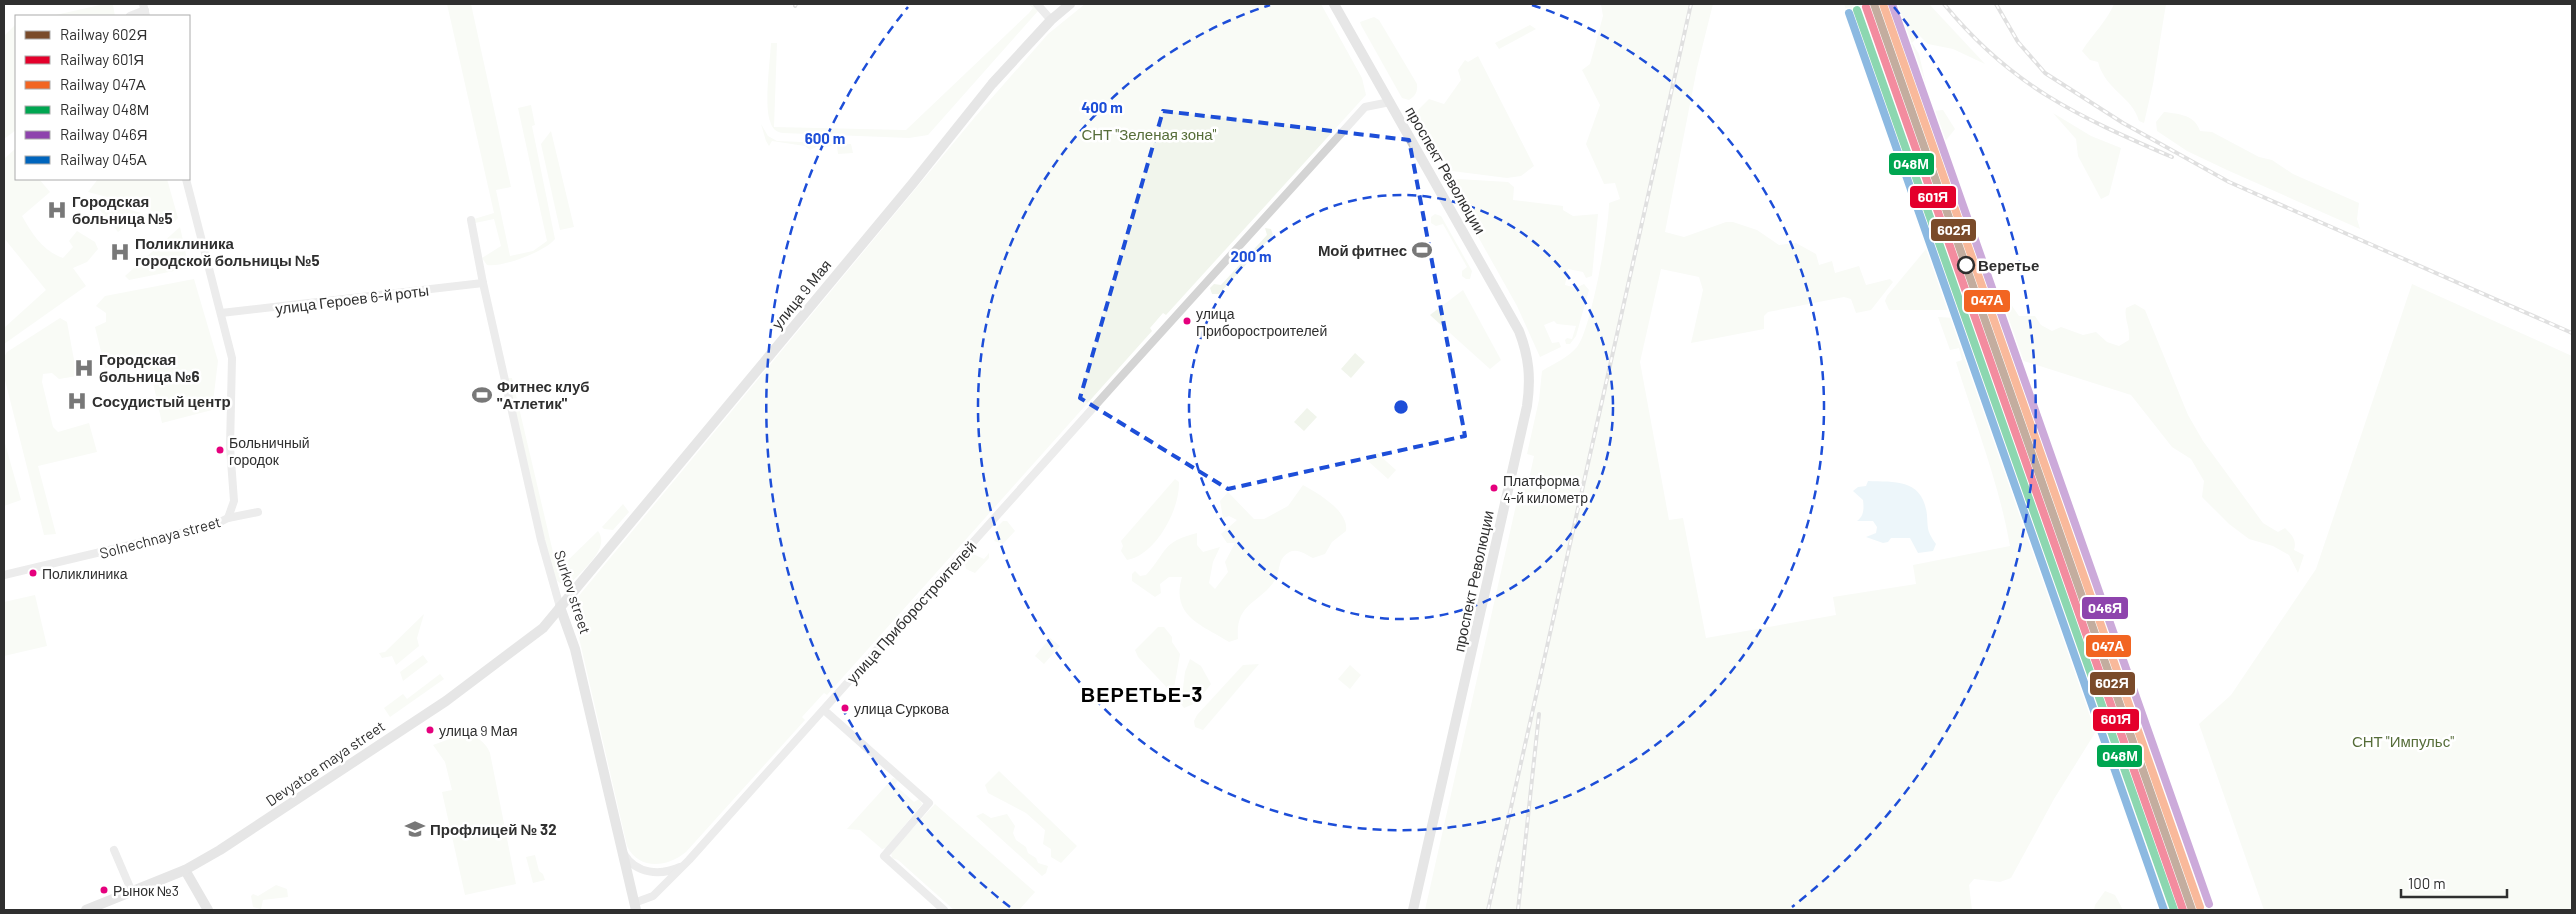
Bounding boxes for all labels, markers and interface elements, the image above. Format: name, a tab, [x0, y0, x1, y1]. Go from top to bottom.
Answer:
legend	[15, 15, 190, 180]
text: Railway 602Я	[60, 25, 147, 43]
text: Railway 601Я	[60, 50, 144, 68]
text: Railway 047А	[60, 75, 146, 93]
text: 400 m	[1081, 98, 1123, 116]
text: Railway 048М	[60, 100, 149, 118]
street label: проспект Революции	[1402, 103, 1490, 237]
text: Railway 046Я	[60, 125, 148, 143]
park label: СНТ "Зеленая зона"	[1081, 125, 1217, 143]
text: 600 m	[805, 129, 845, 147]
text: Railway 045А	[60, 150, 147, 168]
line badge: 048М	[1888, 152, 1935, 176]
text: 048М	[1893, 155, 1929, 172]
line badge: 601Я	[1909, 185, 1957, 209]
text: 601Я	[1918, 188, 1948, 205]
place label: Городская больница №5	[72, 192, 173, 227]
hospital icon: Городская больница №5	[46, 199, 68, 221]
line badge: 602Я	[1930, 218, 1977, 242]
text: 602Я	[1937, 221, 1971, 238]
place label: Поликлиника городской больницы №5	[135, 234, 320, 269]
sports icon: Мой фитнес	[1411, 239, 1433, 261]
hospital icon: Поликлиника городской больницы №5	[109, 241, 131, 263]
place label: Мой фитнес	[1318, 241, 1407, 259]
text: 200 m	[1230, 247, 1272, 265]
street label: улица 9 Мая	[768, 256, 834, 332]
marker: Веретье	[1957, 256, 1975, 274]
place label: Веретье	[1978, 256, 2039, 274]
street label: улица Героев 6-й роты	[274, 281, 430, 317]
line badge: 047А	[1963, 289, 2011, 313]
text: 047А	[1971, 291, 2003, 308]
place label: улица Приборостроителей	[1196, 305, 1327, 339]
marker: улица Приборостроителей	[1182, 316, 1192, 326]
place label: Городская больница №6	[99, 350, 200, 385]
hospital icon: Городская больница №6	[73, 357, 95, 379]
place label: Фитнес клуб "Атлетик"	[497, 377, 590, 412]
sports icon: Фитнес клуб "Атлетик"	[471, 384, 493, 406]
hospital icon: Сосудистый центр	[66, 390, 88, 412]
place label: Сосудистый центр	[92, 392, 231, 410]
centre of rings	[1392, 398, 1410, 416]
place label: Больничный городок	[229, 434, 310, 468]
marker: Больничный городок	[215, 445, 225, 455]
place label: Платформа 4-й километр	[1503, 472, 1588, 506]
marker: Платформа 4-й километр	[1489, 483, 1499, 493]
street label: проспект Революции	[1449, 509, 1497, 653]
street label: Solnechnaya street	[97, 512, 223, 562]
street label: улица Приборостроителей	[842, 537, 980, 687]
street label: Surkov street	[551, 548, 595, 636]
place label: Поликлиника	[42, 565, 128, 582]
marker: Поликлиника	[28, 568, 38, 578]
line badge: 046Я	[2081, 596, 2129, 620]
text: 046Я	[2088, 599, 2122, 616]
line badge: 047А	[2085, 634, 2132, 658]
text: 047А	[2092, 637, 2124, 654]
line badge: 602Я	[2089, 671, 2136, 696]
text: 602Я	[2095, 674, 2129, 691]
district label: ВЕРЕТЬЕ-3	[1081, 682, 1203, 706]
place label: улица Суркова	[854, 700, 949, 717]
marker: улица Суркова	[840, 703, 850, 713]
line badge: 601Я	[2092, 708, 2140, 732]
text: 601Я	[2101, 710, 2131, 727]
street label: Devyatoe maya street	[262, 716, 388, 810]
place label: улица 9 Мая	[439, 722, 518, 739]
marker: улица 9 Мая	[425, 725, 435, 735]
park label: СНТ "Импульс"	[2352, 732, 2454, 750]
line badge: 048М	[2096, 744, 2143, 768]
text: 048М	[2102, 747, 2138, 764]
school or university icon: Профлицей № 32	[404, 818, 426, 840]
place label: Профлицей № 32	[430, 820, 557, 838]
scale bar	[2401, 866, 2507, 898]
text: 100 m	[2408, 874, 2446, 892]
place label: Рынок №3	[113, 882, 179, 899]
marker: Рынок №3	[99, 885, 109, 895]

